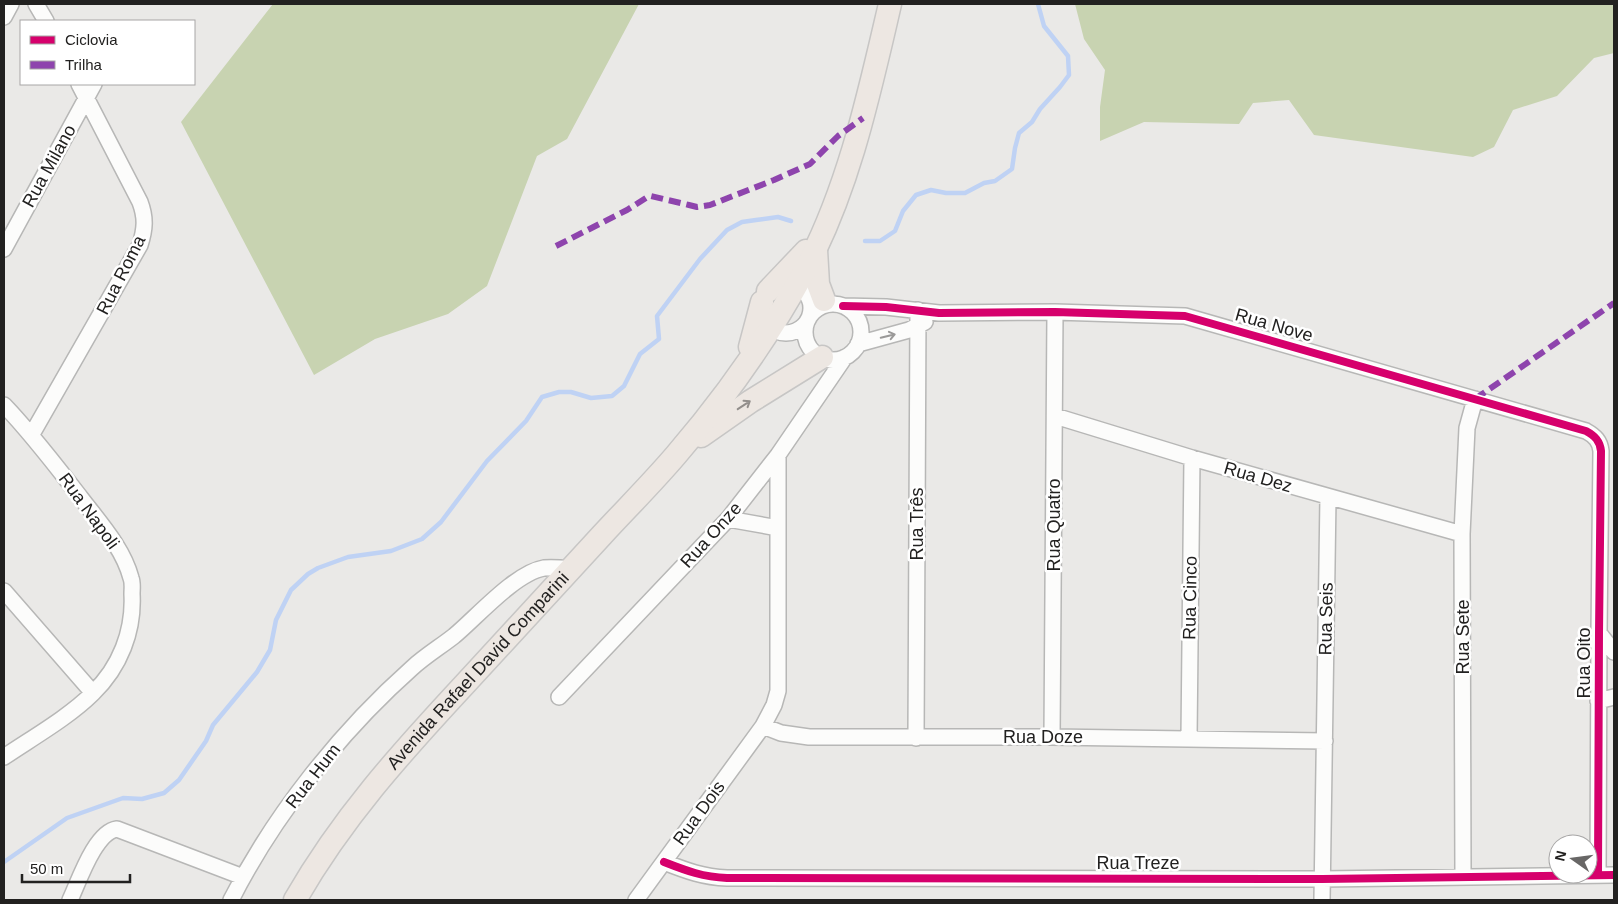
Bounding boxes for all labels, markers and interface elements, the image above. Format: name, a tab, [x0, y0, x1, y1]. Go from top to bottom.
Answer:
legend	[20, 20, 195, 85]
text: Ciclovia	[65, 31, 118, 48]
text: Trilha	[65, 56, 103, 73]
street label: Rua Milano	[18, 121, 80, 211]
street label: Rua Roma	[93, 231, 150, 318]
street label: Rua Nove	[1233, 304, 1315, 346]
one-way arrow	[880, 331, 896, 340]
one-way arrow	[737, 400, 751, 411]
street label: Rua Dez	[1222, 458, 1294, 496]
street label: Rua Napoli	[55, 469, 123, 553]
street label: Rua Quatro	[1044, 478, 1064, 572]
street label: Rua Três	[907, 487, 927, 561]
street label: Rua Onze	[676, 498, 746, 572]
street label: Rua Cinco	[1179, 556, 1201, 640]
street label: Avenida Rafael David Comparini	[383, 568, 573, 773]
street label: Rua Seis	[1315, 582, 1337, 656]
street label: Rua Sete	[1453, 599, 1473, 675]
street label: Rua Oito	[1574, 627, 1594, 699]
street label: Rua Doze	[1003, 727, 1083, 747]
street label: Rua Hum	[282, 740, 344, 812]
street label: Rua Dois	[669, 777, 729, 849]
north arrow	[1548, 834, 1598, 884]
text: N	[1551, 849, 1569, 863]
scale bar	[22, 852, 130, 884]
street label: Rua Treze	[1096, 853, 1180, 873]
text: 50 m	[30, 860, 63, 877]

